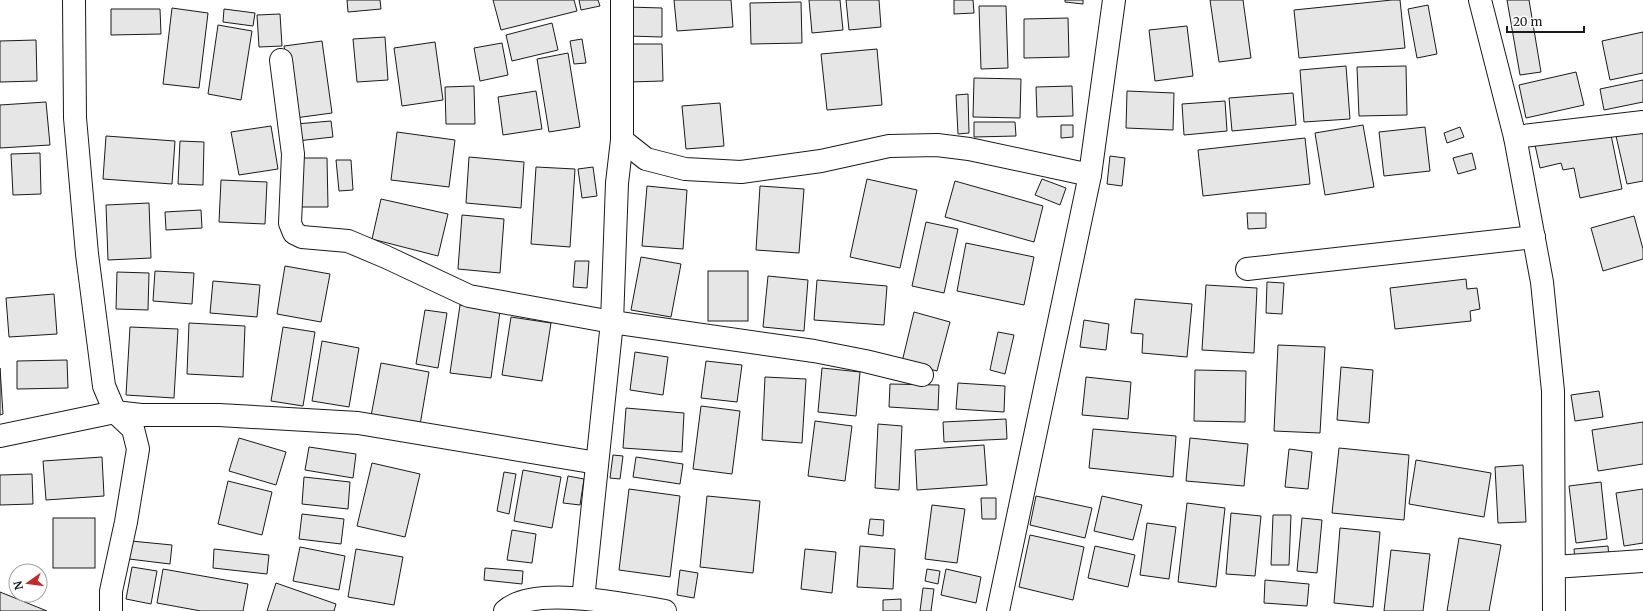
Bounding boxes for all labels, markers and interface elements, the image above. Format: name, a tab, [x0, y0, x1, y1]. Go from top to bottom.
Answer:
scale bar	[1507, 8, 1584, 34]
text: 20 m	[1513, 14, 1542, 29]
north arrow	[8, 563, 48, 603]
text: N	[10, 579, 26, 591]

